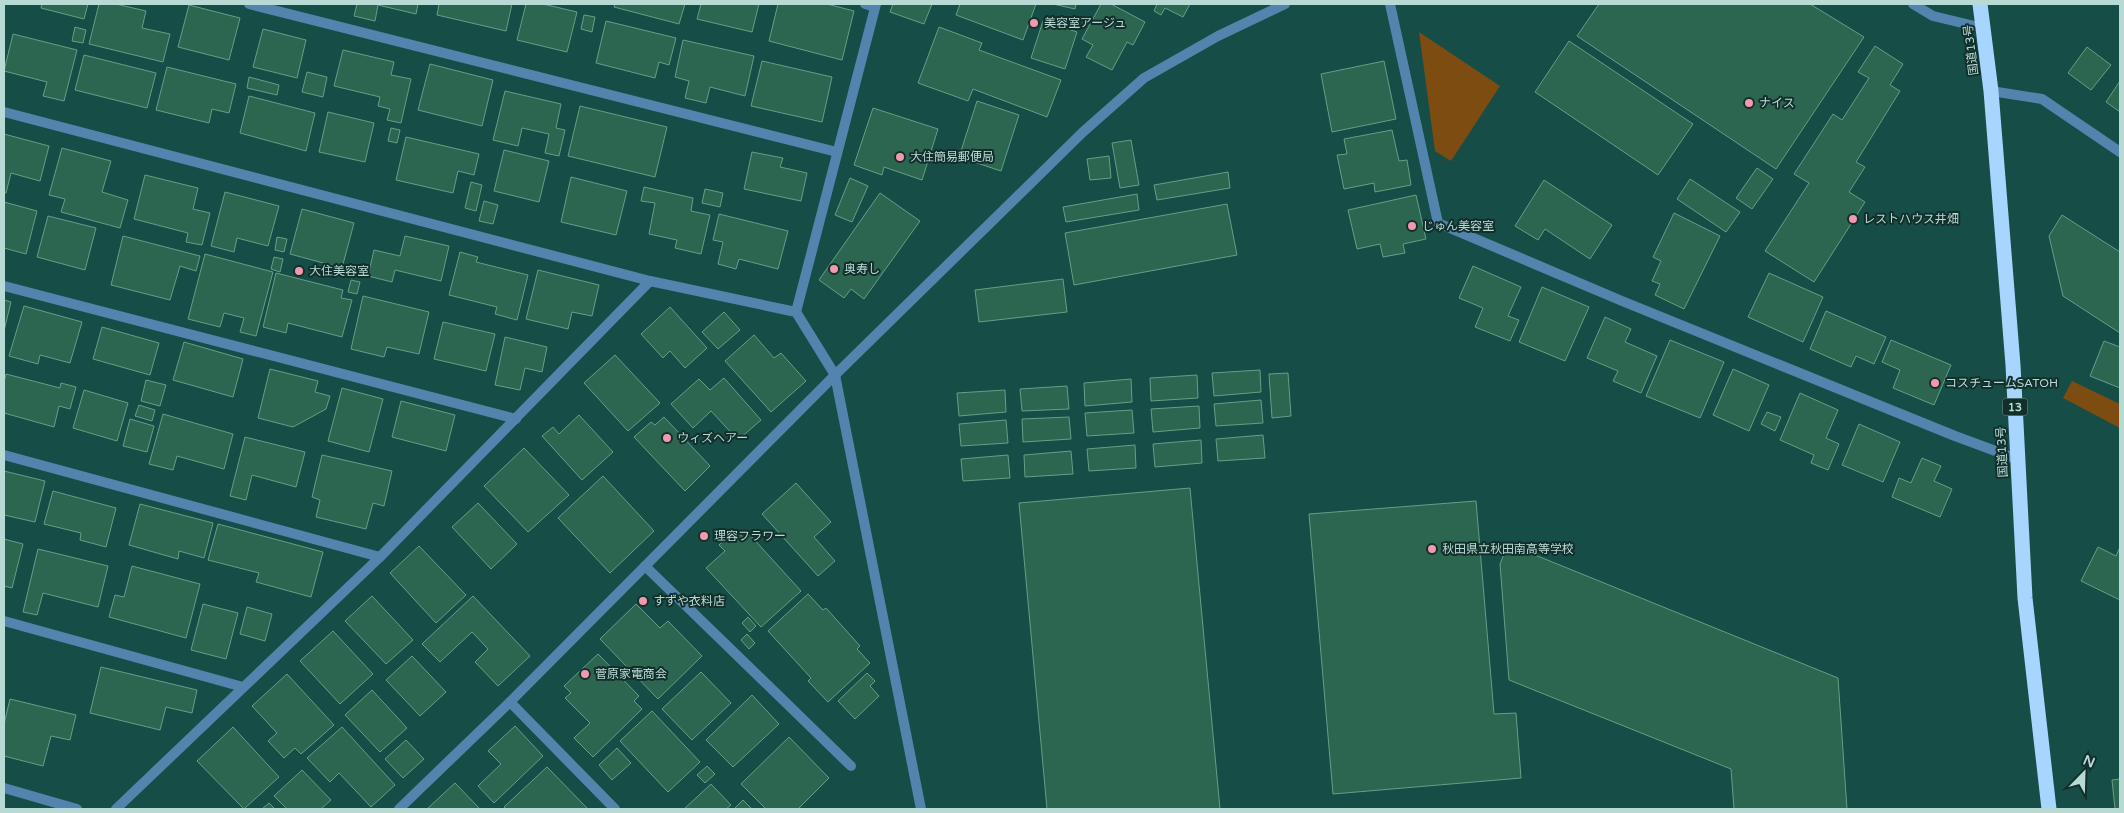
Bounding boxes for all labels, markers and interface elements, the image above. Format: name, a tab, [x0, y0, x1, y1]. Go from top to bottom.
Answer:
place label: 美容室アージュ	[1044, 16, 1126, 30]
marker: 美容室アージュ	[1028, 17, 1040, 29]
street label: 国道13号	[1961, 24, 1981, 76]
place label: ナイス	[1759, 96, 1795, 110]
marker: ナイス	[1743, 97, 1755, 109]
place label: 大住簡易郵便局	[910, 150, 994, 164]
marker: 大住簡易郵便局	[894, 151, 906, 163]
place label: レストハウス井畑	[1863, 212, 1959, 226]
marker: レストハウス井畑	[1847, 213, 1859, 225]
place label: じゅん美容室	[1422, 219, 1494, 233]
marker: じゅん美容室	[1406, 220, 1418, 232]
place label: 奥寿し	[844, 262, 880, 276]
marker: 奥寿し	[828, 263, 840, 275]
place label: 大住美容室	[309, 264, 369, 278]
marker: 大住美容室	[293, 265, 305, 277]
place label: コスチュームSATOH	[1945, 376, 2058, 390]
marker: コスチュームSATOH	[1929, 377, 1941, 389]
road number: 13	[2002, 398, 2028, 416]
street label: 国道13号	[1994, 426, 2010, 478]
place label: ウィズヘアー	[677, 431, 748, 445]
marker: ウィズヘアー	[661, 432, 673, 444]
place label: 理容フラワー	[714, 529, 786, 543]
marker: 理容フラワー	[698, 530, 710, 542]
place label: 秋田県立秋田南高等学校	[1442, 542, 1574, 556]
marker: 秋田県立秋田南高等学校	[1426, 543, 1438, 555]
place label: すずや衣料店	[653, 594, 725, 608]
marker: すずや衣料店	[637, 595, 649, 607]
place label: 菅原家電商会	[595, 667, 667, 681]
marker: 菅原家電商会	[579, 668, 591, 680]
north arrow	[2059, 748, 2109, 798]
text: N	[2080, 751, 2097, 772]

